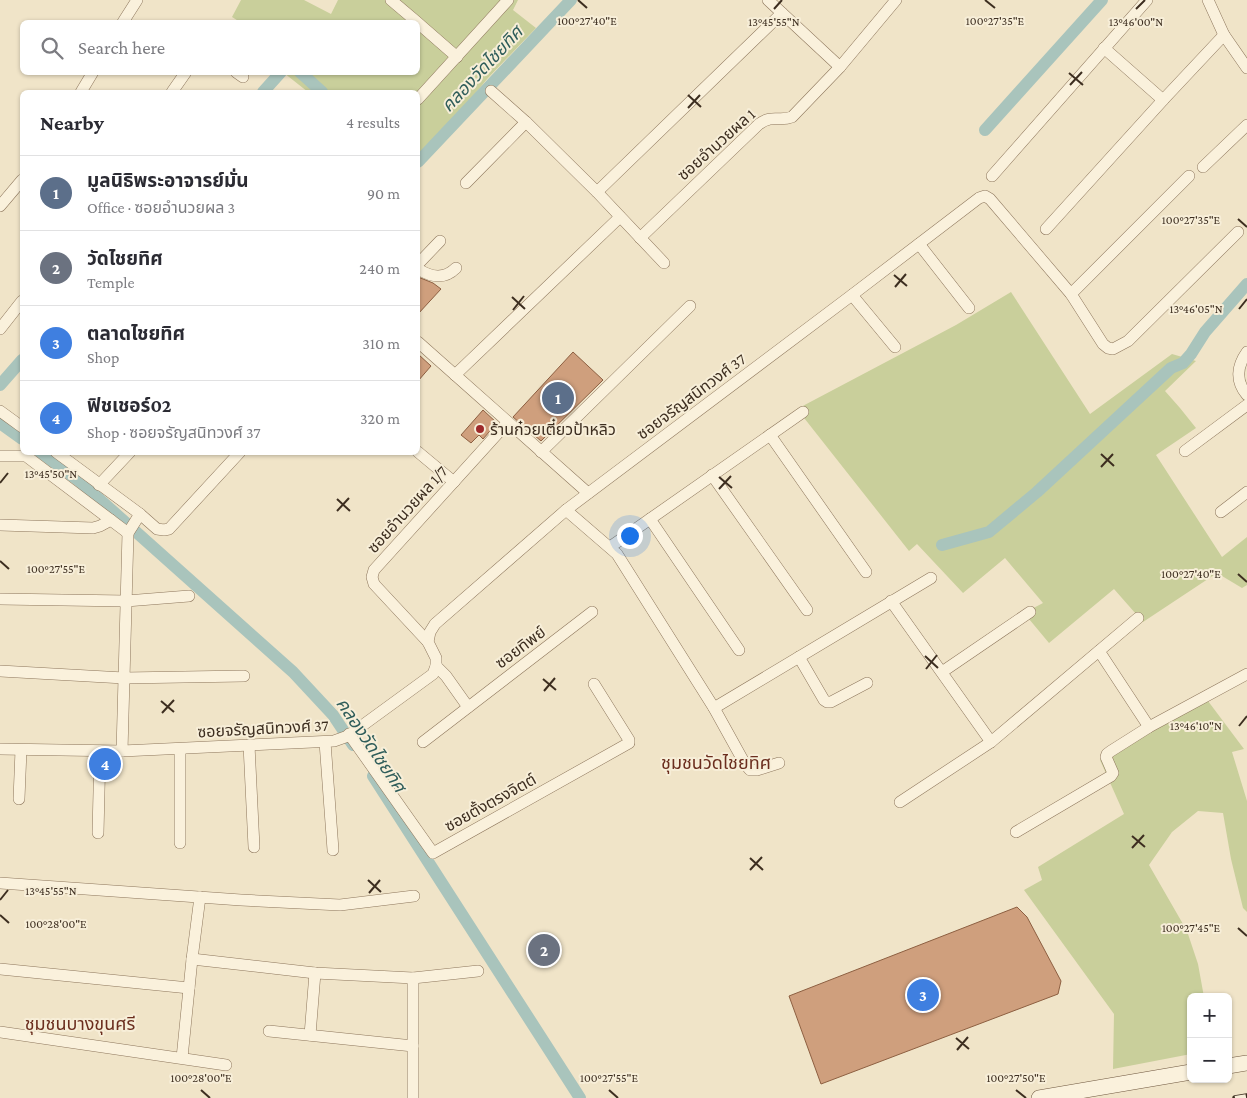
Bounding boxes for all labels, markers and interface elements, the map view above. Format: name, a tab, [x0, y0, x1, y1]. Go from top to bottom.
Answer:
text: 100°27'40"E	[557, 14, 617, 28]
text: 100°27'35"E	[966, 14, 1025, 28]
text: 13°45'55"N	[748, 15, 800, 29]
text: 13°46'00"N	[1109, 15, 1163, 29]
search box	[20, 20, 420, 75]
water label: คลองวัดไชยทิศ	[437, 21, 528, 116]
icon: search	[38, 34, 66, 62]
text: Search here	[78, 37, 165, 58]
street label: ซอยอำนวยผล 1	[674, 105, 759, 184]
text: Nearby	[40, 111, 104, 135]
text: 4 results	[346, 114, 400, 131]
text: มูลนิธิพระอาจารย์มั่น	[87, 170, 249, 191]
text: 1	[53, 185, 59, 202]
text: 90 m	[367, 185, 400, 202]
text: Office · ซอยอำนวยผล 3	[87, 199, 235, 216]
text: 100°27'35"E	[1162, 213, 1221, 227]
text: วัดไชยทิศ	[87, 248, 163, 269]
text: 2	[52, 260, 60, 277]
text: 240 m	[359, 260, 400, 277]
text: Temple	[87, 274, 135, 291]
text: 13°46'05"N	[1169, 302, 1223, 316]
text: ตลาดไชยทิศ	[87, 323, 185, 344]
text: 3	[52, 335, 60, 352]
text: 310 m	[362, 335, 400, 352]
text: Shop	[87, 349, 119, 366]
street label: ซอยจรัญสนิทวงศ์ 37	[634, 350, 749, 443]
pin: 1	[542, 379, 574, 417]
text: ฟิชเชอร์02	[87, 395, 171, 416]
text: 4	[52, 410, 60, 427]
text: 320 m	[360, 410, 400, 427]
place label: ร้านก๋วยเตี๋ยวป้าหลิว	[490, 418, 616, 438]
marker: ร้านก๋วยเตี๋ยวป้าหลิว	[474, 423, 486, 435]
text: Shop · ซอยจรัญสนิทวงศ์ 37	[87, 424, 261, 441]
street label: ซอยอำนวยผล 1/7	[364, 462, 451, 556]
text: 13°45'50"N	[25, 467, 77, 481]
your location	[617, 523, 643, 549]
text: 100°27'55"E	[27, 562, 85, 576]
text: 100°27'40"E	[1161, 567, 1221, 581]
street label: ซอยทิพย์	[492, 623, 549, 672]
water label: คลองวัดไชยทิศ	[332, 694, 411, 797]
street label: ซอยจรัญสนิทวงศ์ 37	[197, 717, 330, 740]
text: 13°46'10"N	[1170, 719, 1222, 733]
pin: 4	[89, 745, 121, 783]
district label: ชุมชนวัดไชยทิศ	[661, 753, 771, 774]
street label: ซอยตั้งตรงจิตต์	[441, 769, 539, 835]
text: 13°45'55"N	[25, 884, 77, 898]
text: 100°28'00"E	[25, 917, 87, 931]
text: 100°27'45"E	[1162, 921, 1221, 935]
pin: 2	[528, 931, 560, 969]
pin: 3	[907, 976, 939, 1014]
map controls	[1187, 993, 1232, 1083]
button: +	[1187, 993, 1232, 1038]
district label: ชุมชนบางขุนศรี	[25, 1014, 136, 1035]
button: −	[1187, 1038, 1232, 1083]
text: 100°28'00"E	[170, 1071, 232, 1085]
text: 100°27'55"E	[580, 1071, 638, 1085]
text: 100°27'50"E	[986, 1071, 1046, 1085]

